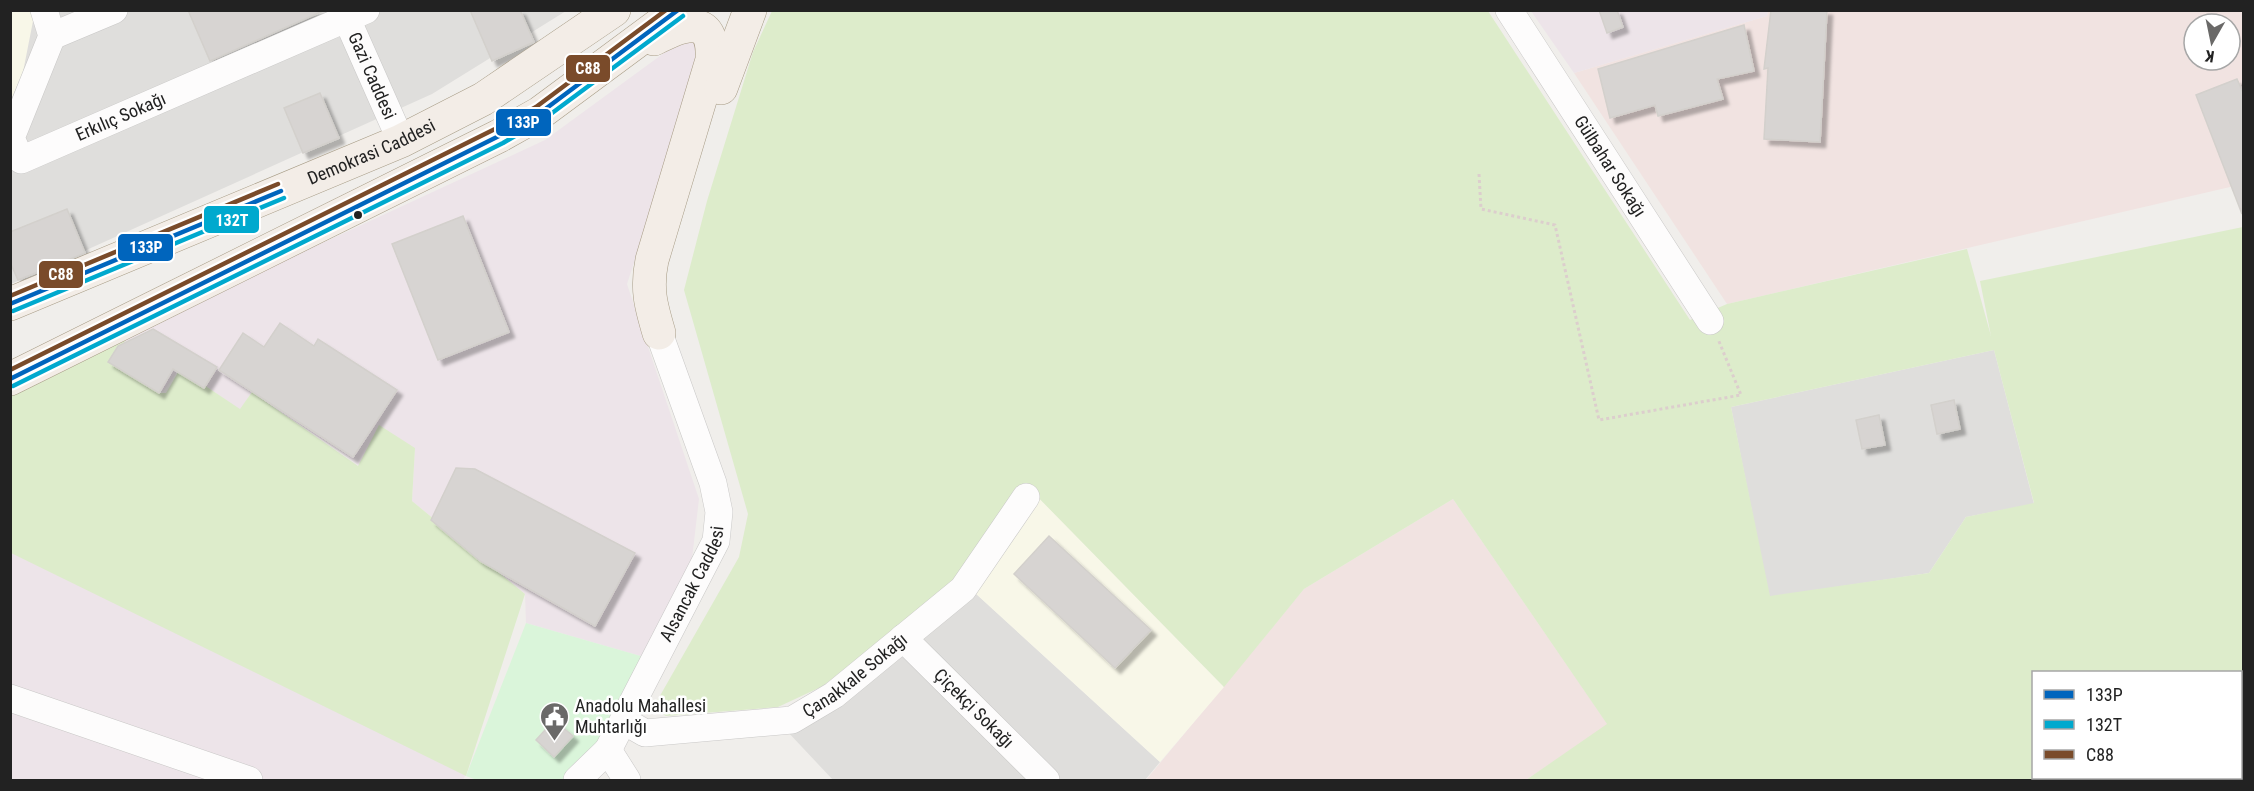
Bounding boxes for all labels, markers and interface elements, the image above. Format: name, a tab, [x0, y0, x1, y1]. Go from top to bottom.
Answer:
north arrow	[2182, 12, 2242, 72]
street label: Gazi Caddesi	[344, 29, 401, 122]
text: K	[2204, 46, 2216, 66]
line badge: C88	[565, 54, 611, 83]
text: C88	[575, 59, 601, 78]
street label: Erkılıç Sokağı	[72, 87, 169, 145]
line badge: 133P	[495, 108, 552, 137]
street label: Gülbahar Sokağı	[1570, 111, 1651, 220]
text: 133P	[506, 113, 540, 132]
street label: Demokrasi Caddesi	[304, 114, 438, 189]
line badge: 132T	[203, 205, 260, 234]
unlabelled marker	[352, 209, 364, 221]
text: 132T	[216, 211, 249, 230]
line badge: 133P	[117, 233, 174, 262]
text: 133P	[129, 238, 163, 257]
line badge: C88	[38, 260, 84, 289]
text: C88	[48, 265, 74, 284]
street label: Alsancak Caddesi	[655, 525, 727, 645]
street label: Çanakkale Sokağı	[799, 628, 911, 721]
street label: Çiçekçi Sokağı	[930, 664, 1019, 752]
legend	[2032, 671, 2242, 779]
text: 133P	[2086, 684, 2123, 705]
place label: Anadolu Mahallesi Muhtarlığı	[575, 695, 706, 737]
public building icon: Anadolu Mahallesi Muhtarlığı	[538, 700, 570, 742]
text: 132T	[2086, 714, 2122, 735]
text: C88	[2086, 744, 2114, 765]

